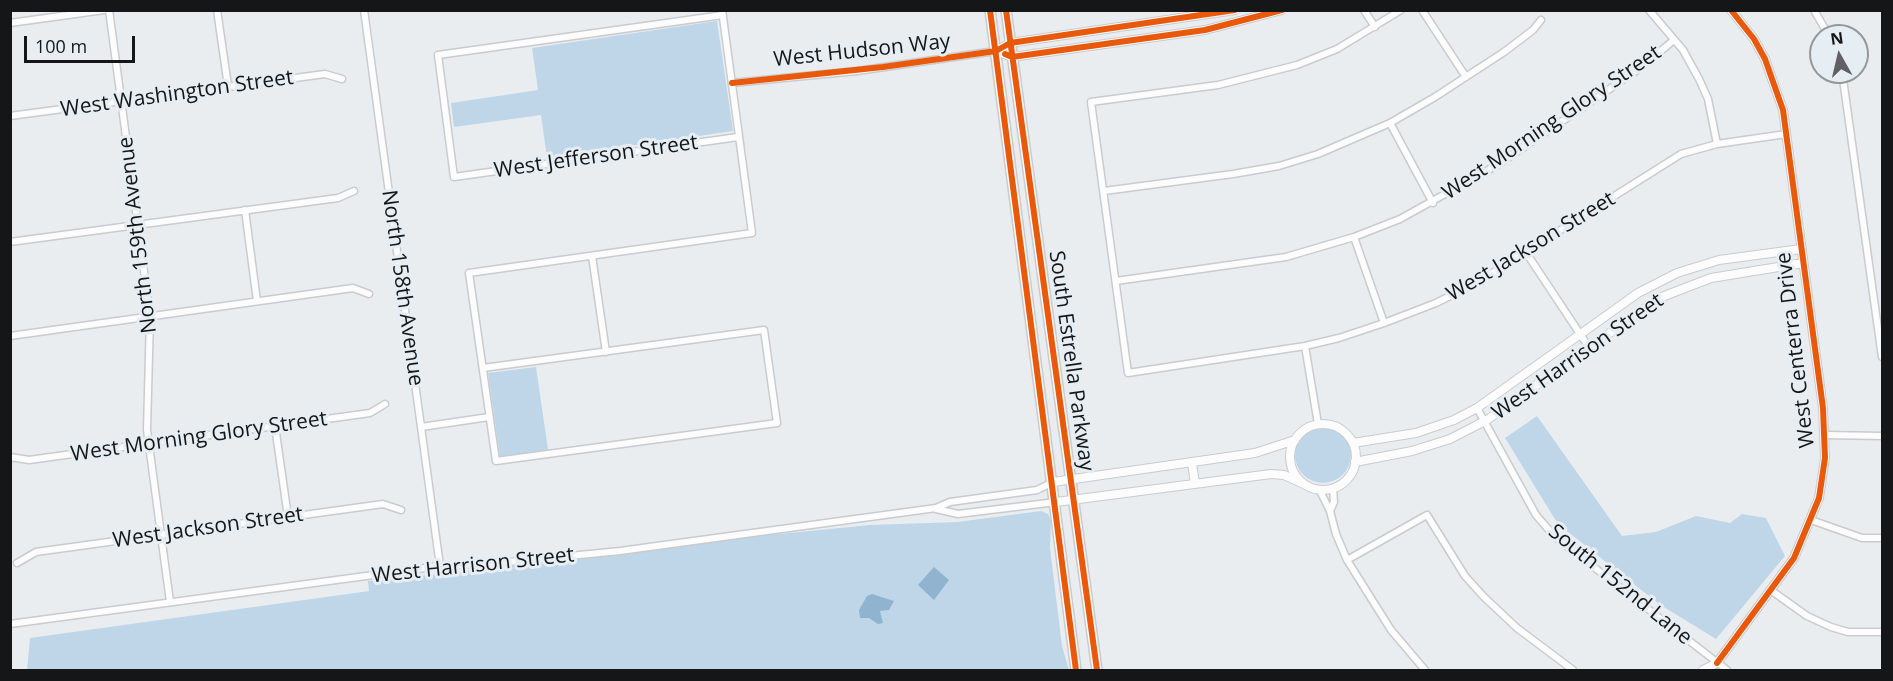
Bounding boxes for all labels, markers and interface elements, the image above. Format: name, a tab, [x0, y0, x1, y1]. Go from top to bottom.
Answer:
scale bar	[27, 24, 138, 62]
north arrow	[1809, 24, 1869, 84]
text: N	[1829, 26, 1845, 50]
street label: West Hudson Way	[772, 29, 952, 73]
text: 100 m	[35, 34, 87, 58]
street label: West Morning Glory Street	[1438, 40, 1666, 206]
street label: West Washington Street	[59, 65, 295, 123]
street label: West Jefferson Street	[492, 130, 700, 184]
street label: North 159th Avenue	[113, 135, 163, 335]
street label: West Jackson Street	[1442, 187, 1620, 307]
street label: North 158th Avenue	[376, 188, 428, 388]
street label: South Estrella Parkway	[1043, 249, 1099, 473]
street label: West Centerra Drive	[1771, 251, 1821, 449]
street label: West Harrison Street	[1487, 288, 1669, 426]
street label: West Morning Glory Street	[69, 407, 329, 467]
street label: West Jackson Street	[111, 502, 305, 554]
street label: South 152nd Lane	[1543, 519, 1697, 651]
street label: West Harrison Street	[371, 543, 575, 589]

